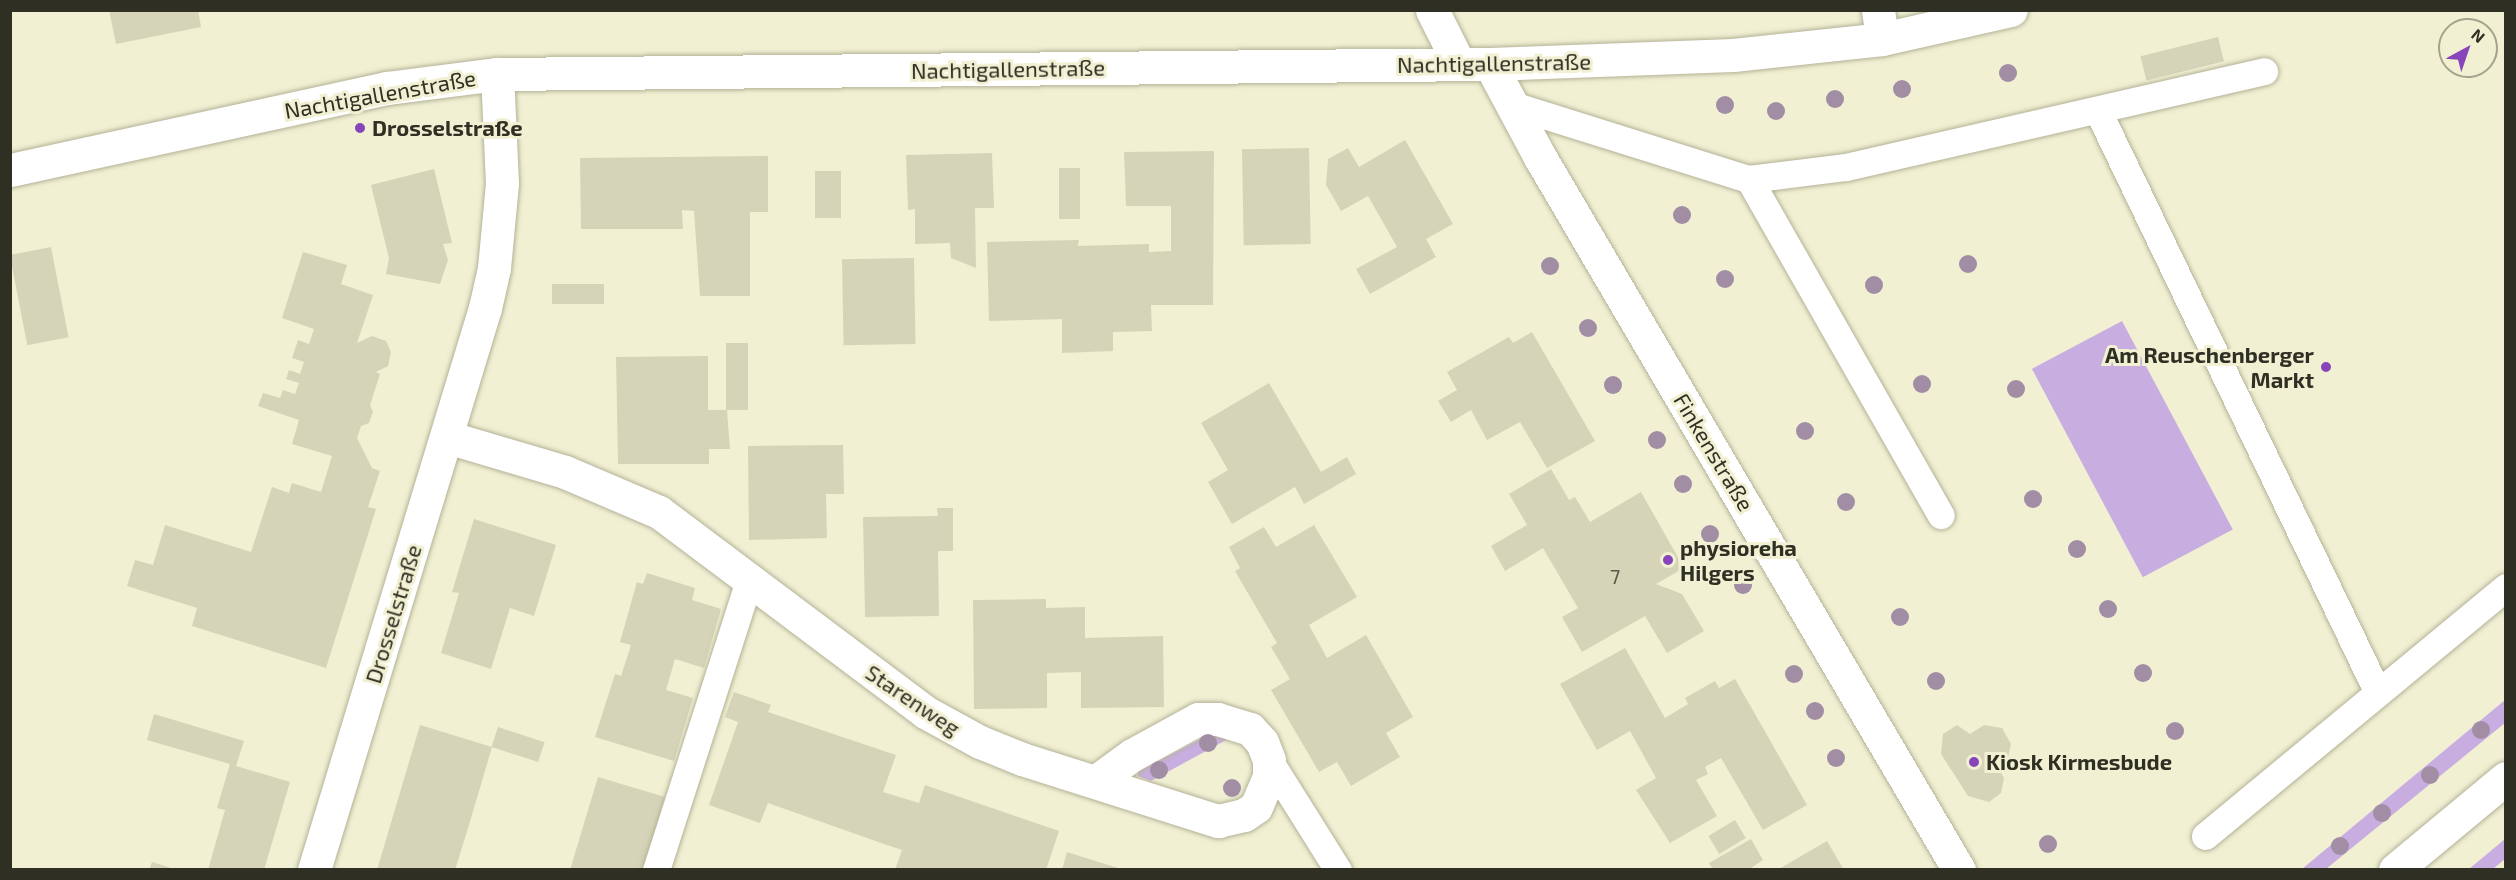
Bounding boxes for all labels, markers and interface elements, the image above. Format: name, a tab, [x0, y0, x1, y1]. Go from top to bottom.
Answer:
north arrow	[2438, 18, 2498, 78]
text: N	[2468, 24, 2489, 46]
street label: Nachtigallenstraße	[1397, 48, 1591, 78]
street label: Nachtigallenstraße	[911, 54, 1105, 84]
street label: Nachtigallenstraße	[282, 64, 478, 124]
place label: Drosselstraße	[372, 115, 523, 141]
marker: Drosselstraße	[353, 121, 367, 135]
place label: Am Reuschenberger Markt	[2105, 341, 2314, 392]
marker: Am Reuschenberger Markt	[2319, 360, 2333, 374]
street label: Finkenstraße	[1669, 388, 1759, 516]
place label: physioreha Hilgers	[1680, 534, 1797, 586]
street label: Drosselstraße	[359, 542, 427, 686]
marker: physioreha Hilgers	[1661, 553, 1675, 567]
house number: 7	[1610, 564, 1620, 588]
street label: Starenweg	[861, 659, 965, 741]
place label: Kiosk Kirmesbude	[1986, 749, 2172, 775]
marker: Kiosk Kirmesbude	[1967, 755, 1981, 769]

